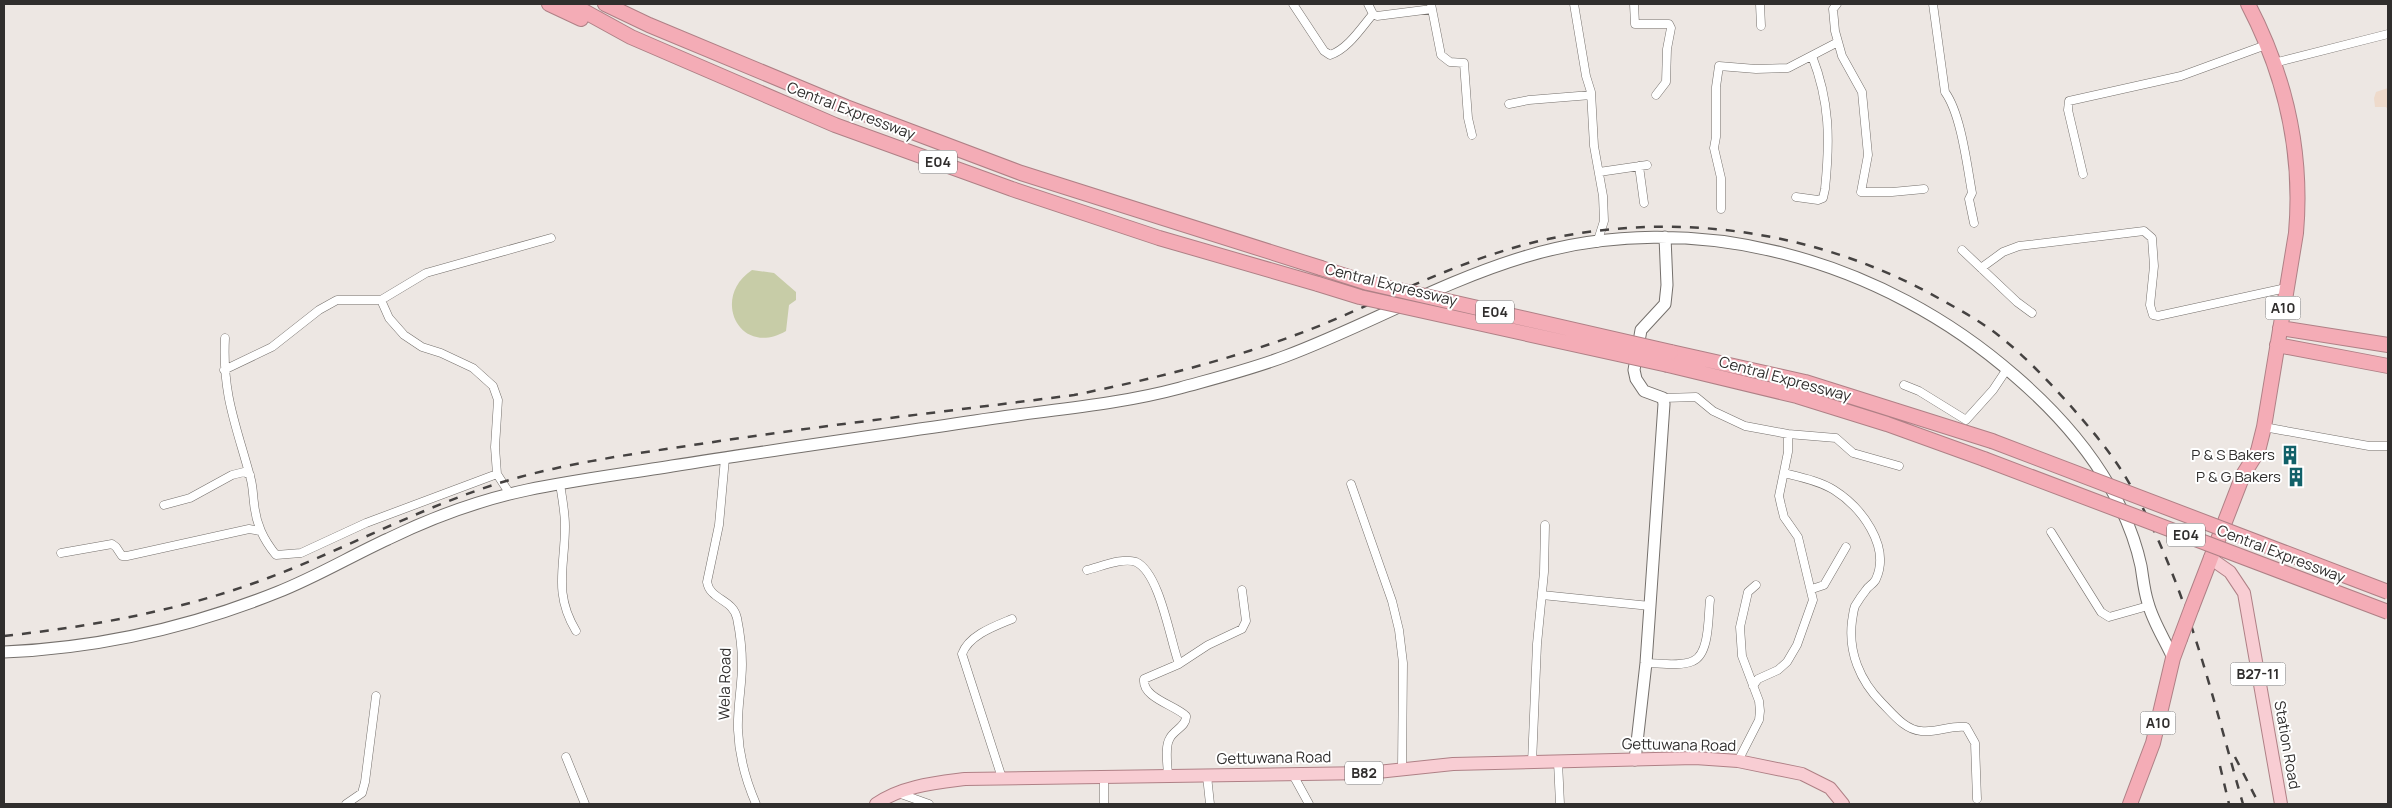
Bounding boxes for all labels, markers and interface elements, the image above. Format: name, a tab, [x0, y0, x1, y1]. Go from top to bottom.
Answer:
street label: Central Expressway	[784, 76, 918, 145]
road number: E04	[919, 150, 957, 173]
street label: Central Expressway	[1323, 258, 1460, 311]
road number: A10	[2266, 296, 2300, 320]
road number: E04	[1476, 300, 1514, 324]
street label: Central Expressway	[1717, 351, 1854, 406]
place label: P & S Bakers	[2191, 444, 2275, 465]
building icon: P & S Bakers	[2279, 444, 2301, 466]
place label: P & G Bakers	[2196, 466, 2281, 487]
building icon: P & G Bakers	[2285, 466, 2307, 488]
street label: Central Expressway	[2214, 519, 2348, 588]
road number: E04	[2167, 524, 2205, 546]
street label: Wela Road	[713, 648, 736, 720]
road number: B27-11	[2230, 662, 2286, 686]
street label: Station Road	[2269, 699, 2306, 791]
road number: A10	[2140, 711, 2176, 734]
street label: Gettuwana Road	[1622, 733, 1736, 756]
street label: Gettuwana Road	[1217, 746, 1331, 769]
road number: B82	[1345, 761, 1383, 784]

